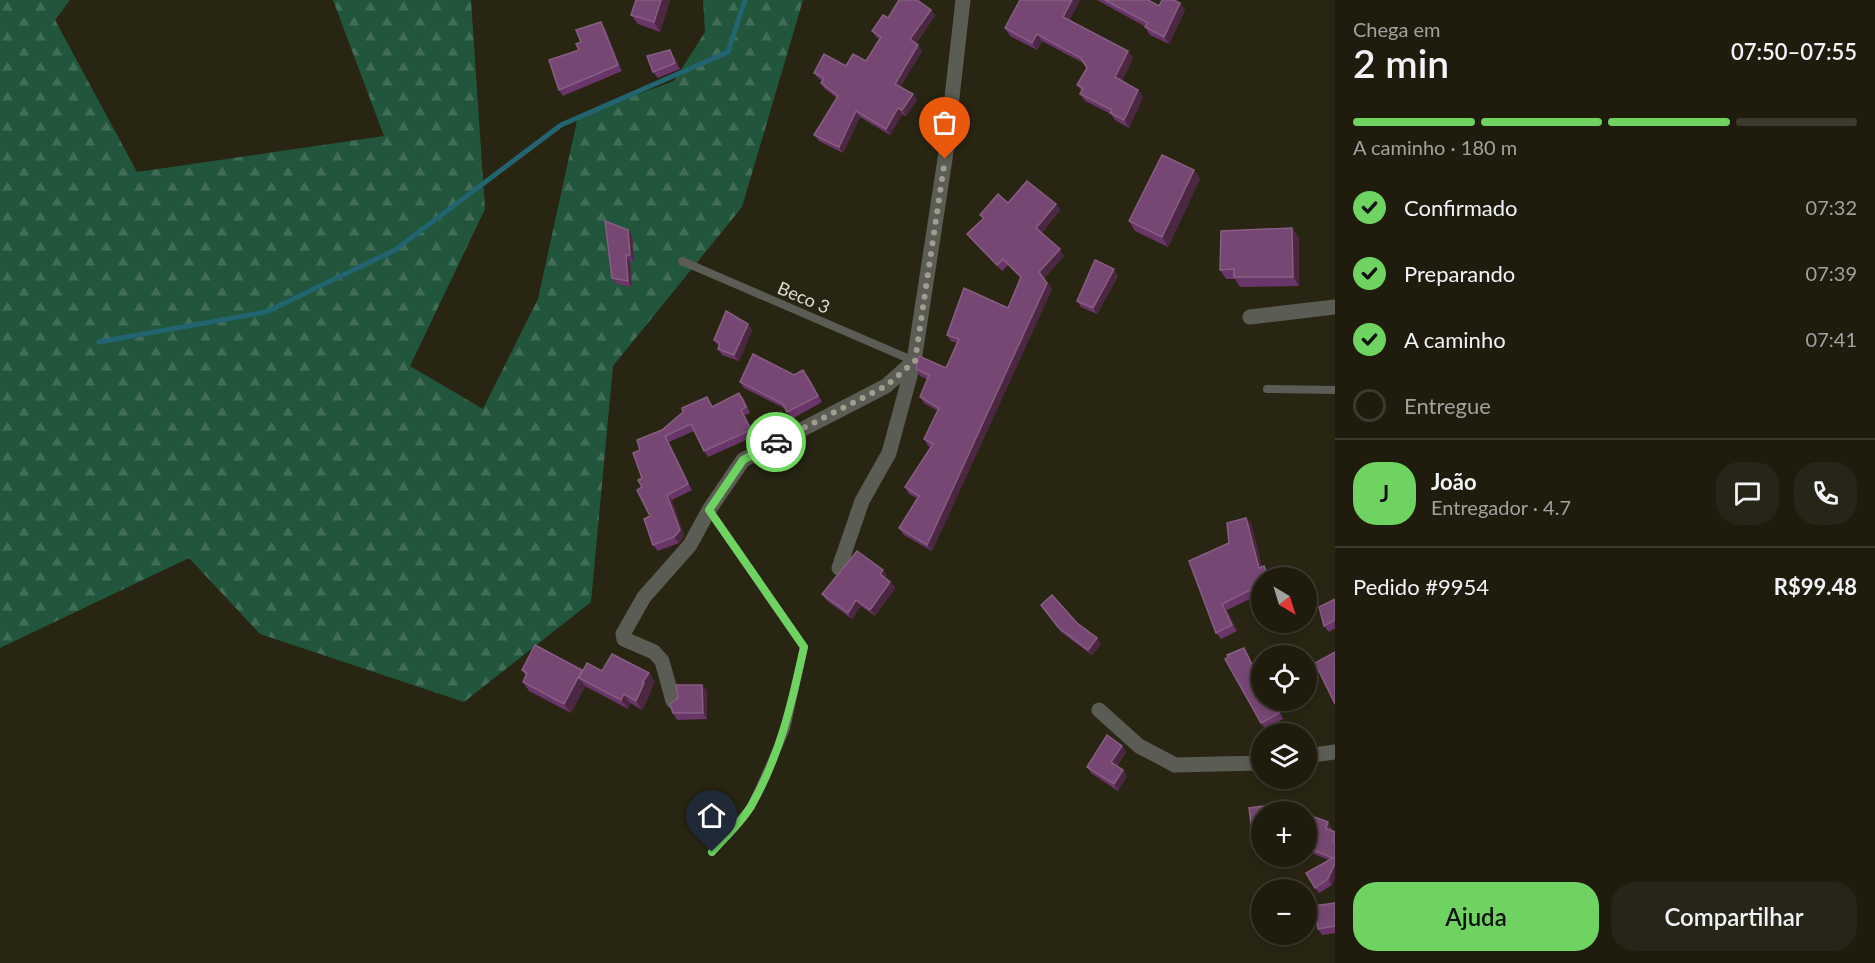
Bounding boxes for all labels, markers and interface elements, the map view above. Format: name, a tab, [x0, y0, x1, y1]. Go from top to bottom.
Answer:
text: Chega em	[1353, 17, 1441, 41]
text: 07:50–07:55	[1731, 38, 1857, 65]
text: 2 min	[1353, 40, 1449, 86]
pin	[919, 97, 970, 159]
icon: bag	[928, 106, 961, 139]
text: A caminho · 180 m	[1353, 135, 1517, 159]
icon: check	[1353, 191, 1386, 224]
text: Confirmado	[1404, 194, 1517, 221]
text: 07:32	[1806, 195, 1857, 219]
icon: check	[1353, 257, 1386, 290]
text: Preparando	[1404, 260, 1515, 287]
text: 07:39	[1806, 261, 1857, 285]
street label: Beco 3	[775, 276, 833, 318]
icon: check	[1353, 323, 1386, 356]
text: A caminho	[1404, 326, 1506, 353]
text: 07:41	[1806, 327, 1857, 351]
text: Entregue	[1404, 392, 1491, 419]
courier	[746, 412, 806, 472]
icon: car	[760, 426, 793, 459]
button: chat	[1716, 462, 1779, 525]
button: phone	[1794, 462, 1857, 525]
text: João	[1431, 468, 1477, 495]
text: J	[1380, 480, 1389, 507]
text: Entregador · 4.7	[1431, 495, 1571, 519]
north arrow	[1251, 567, 1317, 633]
map controls	[1251, 567, 1317, 945]
text: Pedido #9954	[1353, 573, 1489, 600]
text: R$99.48	[1774, 573, 1857, 600]
button: locate	[1251, 645, 1317, 711]
button: layers	[1251, 723, 1317, 789]
pin	[686, 790, 737, 852]
icon: home	[695, 799, 728, 832]
button: +	[1251, 801, 1317, 867]
button: −	[1251, 879, 1317, 945]
button: Ajuda	[1353, 882, 1599, 951]
button: Compartilhar	[1611, 882, 1857, 951]

